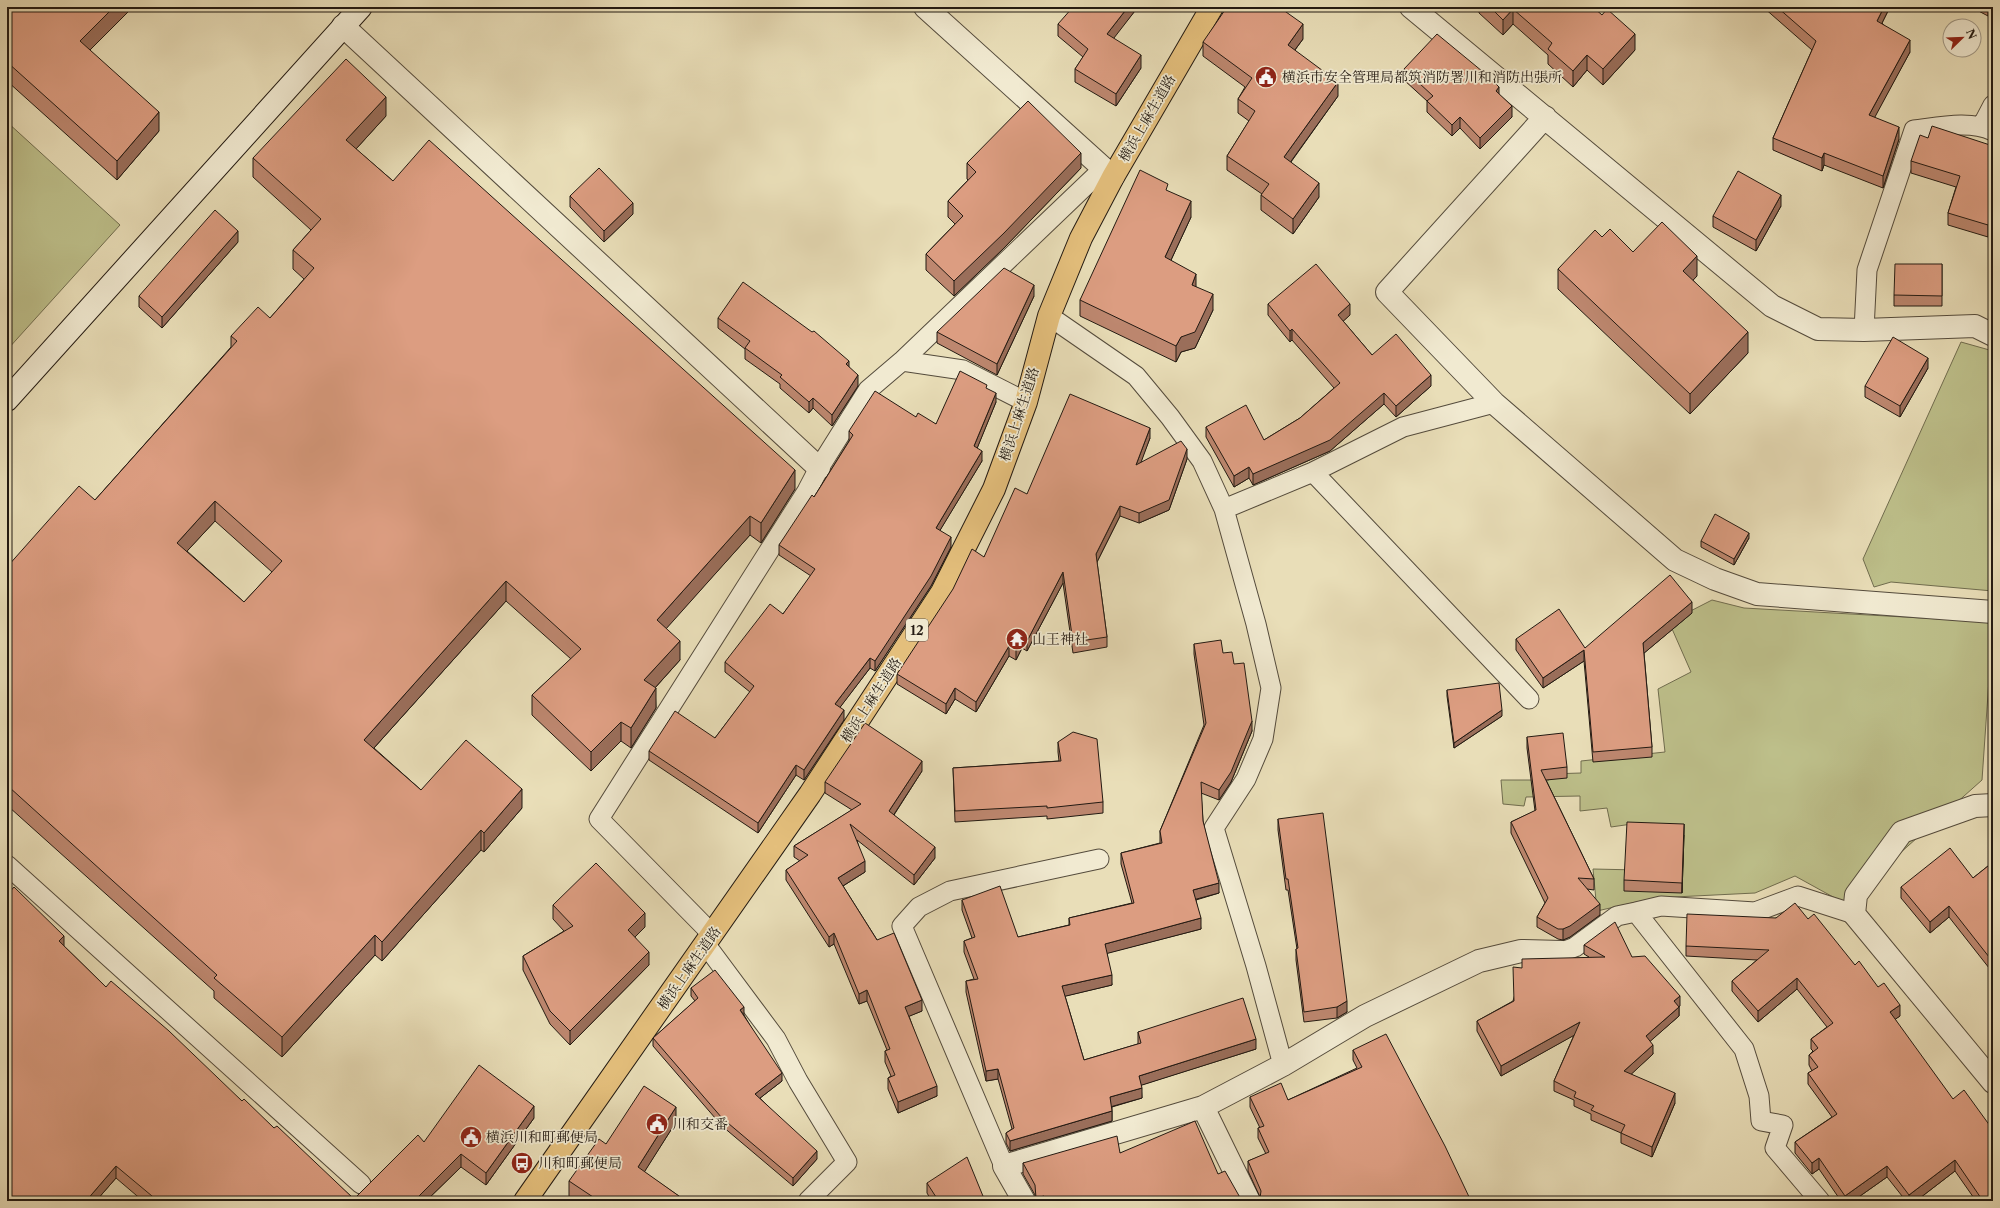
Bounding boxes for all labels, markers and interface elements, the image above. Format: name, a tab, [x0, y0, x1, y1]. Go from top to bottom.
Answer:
north arrow	[1942, 18, 1982, 58]
text: N	[1963, 27, 1980, 42]
public building icon: 横浜市安全管理局都筑消防署川和消防出張所	[1253, 64, 1279, 90]
place label: 横浜市安全管理局都筑消防署川和消防出張所	[1282, 68, 1562, 86]
street label: 横浜上麻生道路	[1115, 71, 1179, 165]
street label: 横浜上麻生道路	[995, 365, 1043, 463]
road number: 12	[906, 619, 928, 641]
temple icon: 山王神社	[1004, 626, 1030, 652]
place label: 山王神社	[1032, 630, 1088, 648]
street label: 横浜上麻生道路	[837, 654, 905, 746]
street label: 横浜上麻生道路	[654, 923, 724, 1013]
public building icon: 川和交番	[644, 1111, 670, 1137]
place label: 川和交番	[672, 1115, 728, 1133]
public building icon: 横浜川和町郵便局	[458, 1124, 484, 1150]
place label: 横浜川和町郵便局	[486, 1128, 598, 1146]
bus stop icon: 川和町郵便局	[509, 1150, 535, 1176]
place label: 川和町郵便局	[538, 1154, 622, 1172]

